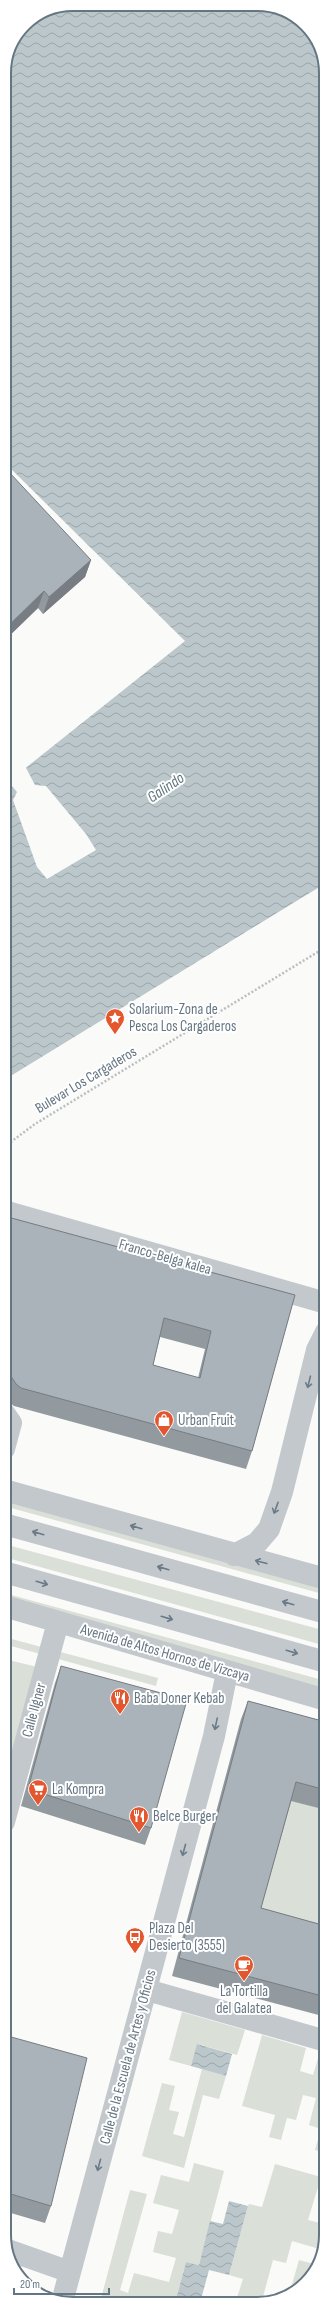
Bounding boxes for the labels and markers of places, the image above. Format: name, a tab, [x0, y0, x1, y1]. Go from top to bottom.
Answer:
place label: Solarium-Zona de Pesca Los Cargaderos	[129, 1000, 236, 1036]
place icon: Solarium-Zona de Pesca Los Cargaderos	[104, 1007, 126, 1035]
shop icon: Urban Fruit	[153, 1409, 175, 1437]
place label: Urban Fruit	[178, 1411, 235, 1430]
restaurant icon: Baba Doner Kebab	[109, 1687, 131, 1715]
place label: Baba Doner Kebab	[134, 1689, 224, 1708]
supermarket icon: La Kompra	[27, 1778, 49, 1806]
place label: La Kompra	[52, 1780, 104, 1799]
restaurant icon: Belce Burger	[128, 1805, 150, 1833]
place label: Belce Burger	[153, 1807, 217, 1826]
place label: Plaza Del Desierto (3555)	[149, 1919, 225, 1955]
bus stop icon: Plaza Del Desierto (3555)	[124, 1926, 146, 1954]
cafe icon: La Tortilla del Galatea	[233, 1954, 255, 1982]
place label: La Tortilla del Galatea	[216, 1982, 272, 2018]

